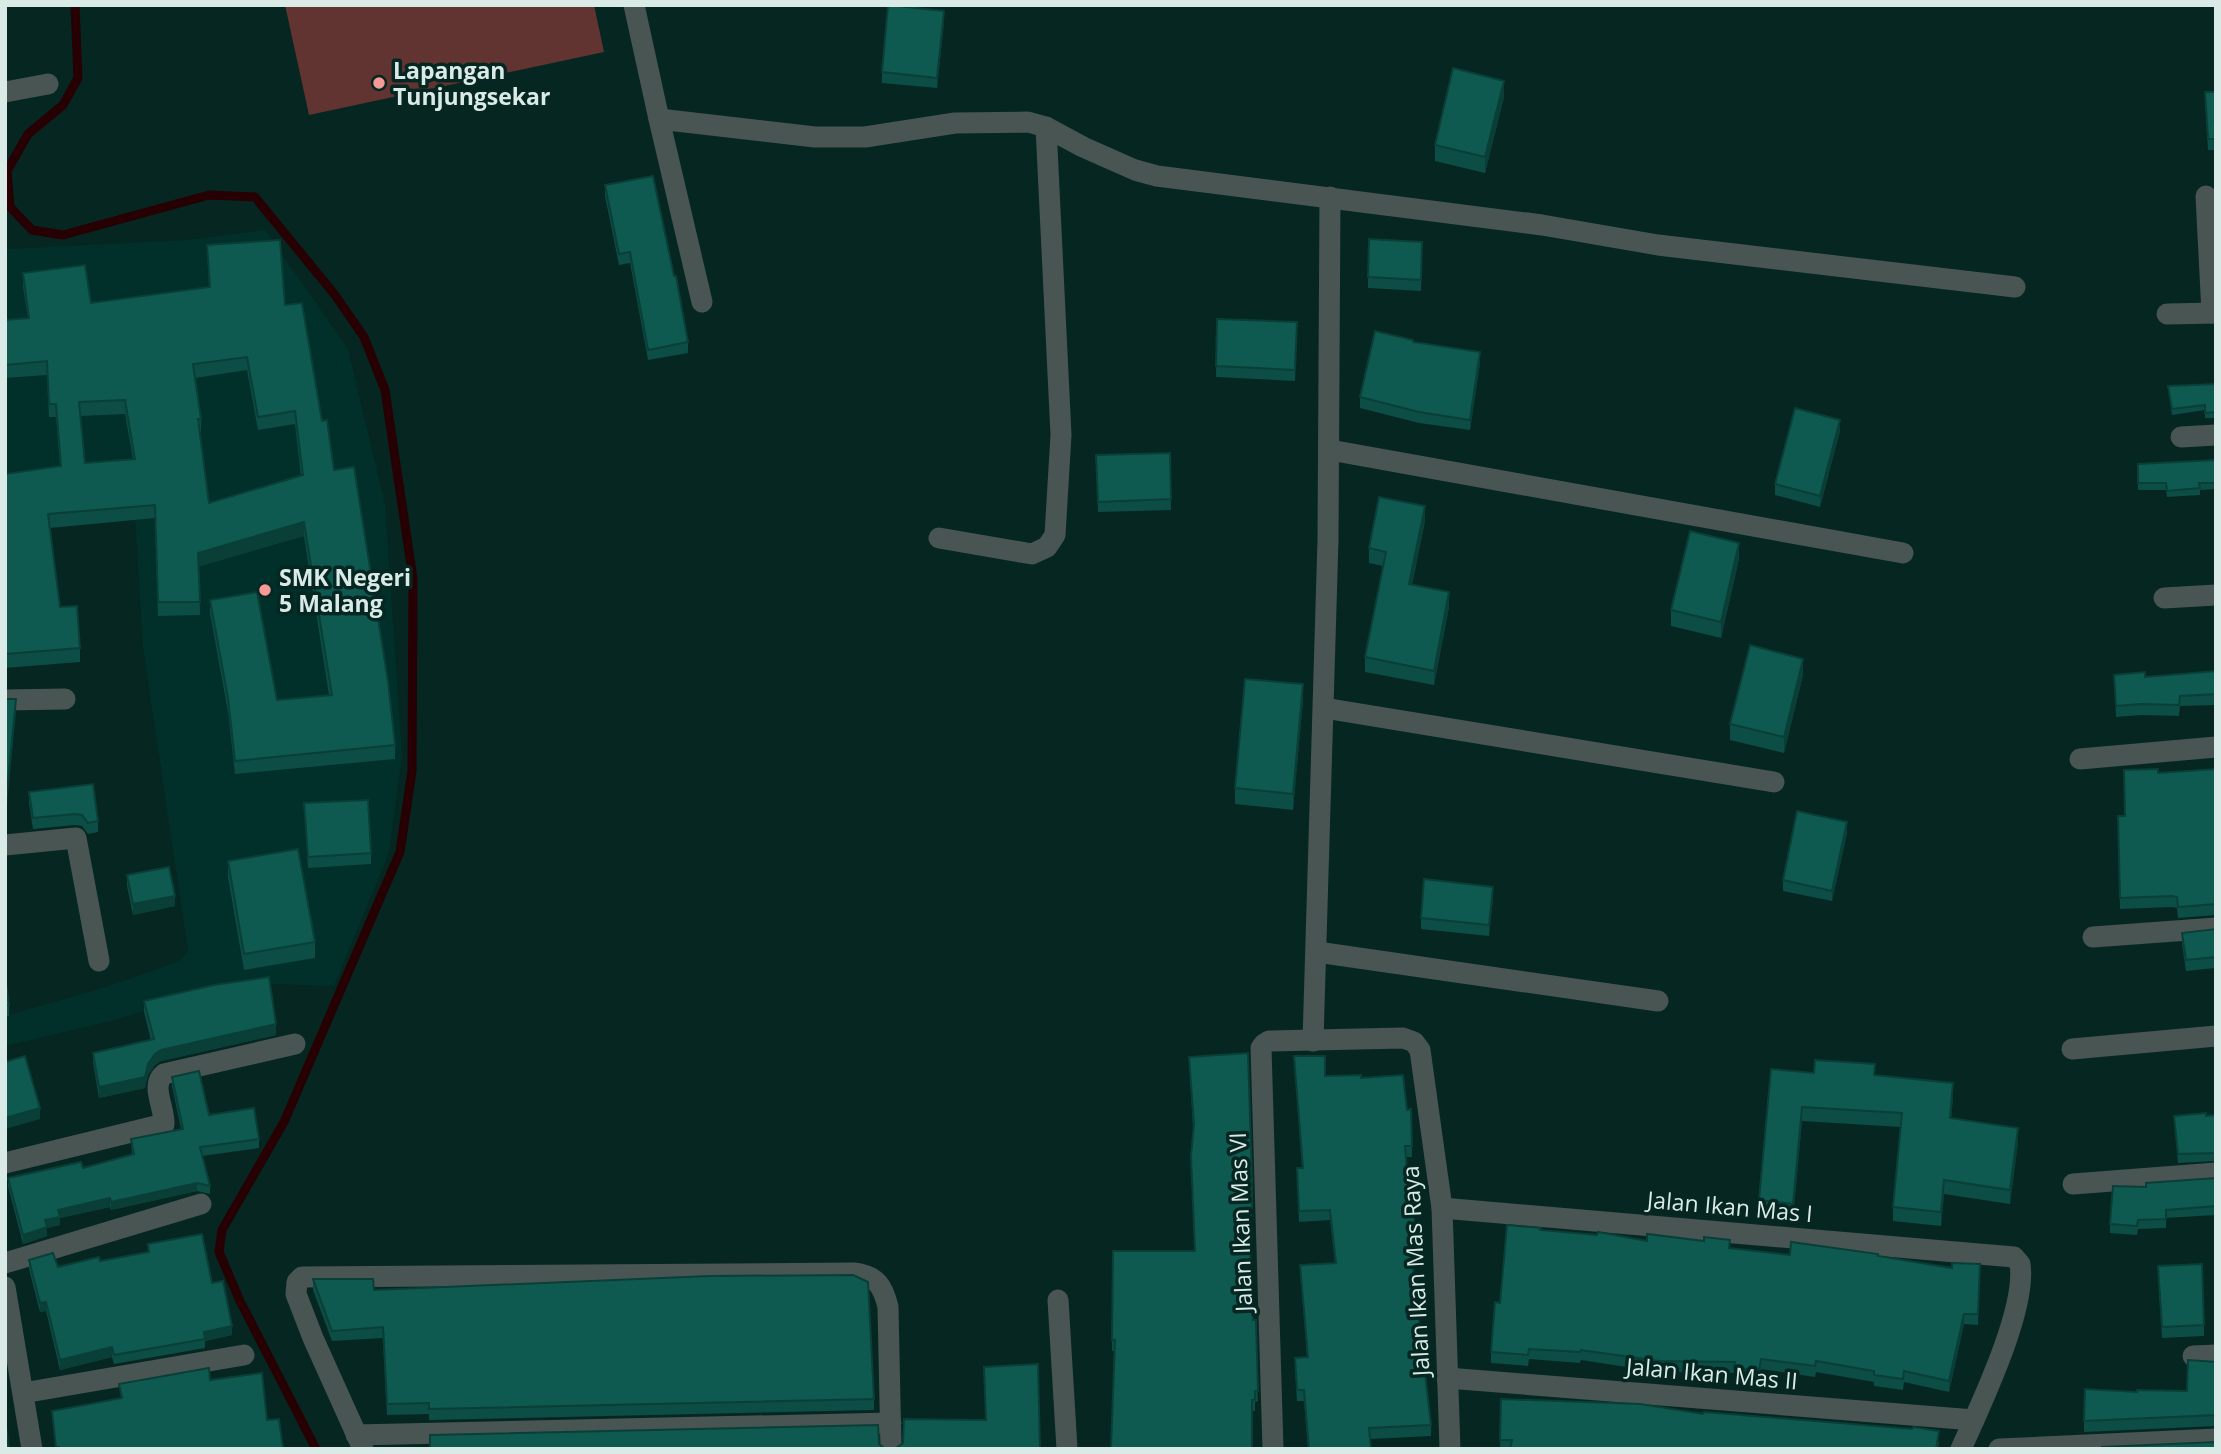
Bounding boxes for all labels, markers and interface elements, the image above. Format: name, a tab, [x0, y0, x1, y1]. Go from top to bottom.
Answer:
place label: Lapangan Tunjungsekar	[393, 54, 550, 112]
marker: Lapangan Tunjungsekar	[371, 75, 387, 91]
place label: SMK Negeri 5 Malang	[279, 561, 411, 619]
marker: SMK Negeri 5 Malang	[257, 582, 273, 598]
street label: Jalan Ikan Mas VI	[1221, 1132, 1259, 1314]
street label: Jalan Ikan Mas Raya	[1394, 1165, 1437, 1379]
street label: Jalan Ikan Mas I	[1644, 1183, 1814, 1229]
street label: Jalan Ikan Mas II	[1623, 1349, 1799, 1396]

